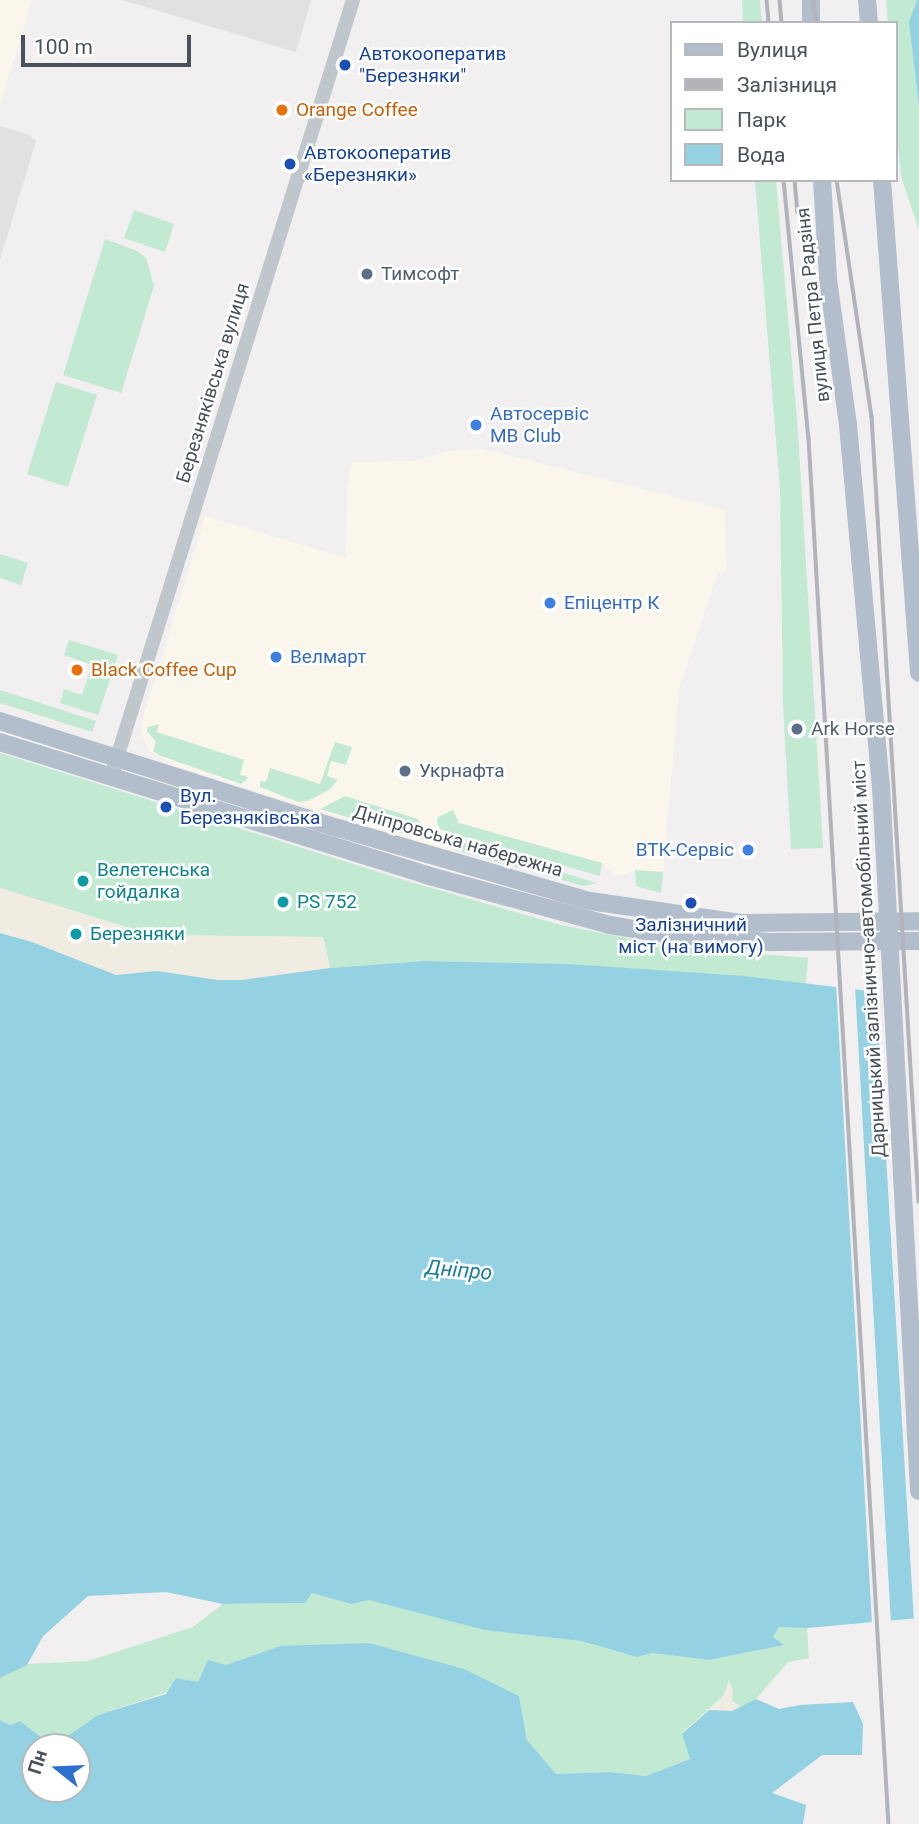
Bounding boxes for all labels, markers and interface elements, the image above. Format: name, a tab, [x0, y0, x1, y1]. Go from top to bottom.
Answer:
scale bar	[24, 21, 194, 65]
legend	[670, 21, 898, 182]
text: 100 m	[34, 35, 93, 59]
text: Вулиця	[737, 38, 808, 62]
place label: Автокооператив "Березняки"	[359, 43, 506, 87]
marker: Автокооператив "Березняки"	[337, 57, 353, 73]
text: Залізниця	[737, 73, 837, 97]
place label: Orange Coffee	[296, 99, 418, 121]
marker: Orange Coffee	[274, 102, 290, 118]
text: Парк	[737, 108, 787, 132]
place label: Автокооператив «Березняки»	[304, 142, 451, 186]
text: Вода	[737, 143, 785, 167]
marker: Автокооператив «Березняки»	[282, 156, 298, 172]
street label: вулиця Петра Радзіня	[791, 207, 835, 403]
place label: Тимсофт	[381, 263, 459, 285]
marker: Тимсофт	[359, 266, 375, 282]
street label: Березняківська вулиця	[172, 280, 254, 486]
place label: Автосервіс MB Club	[490, 403, 589, 447]
marker: Автосервіс MB Club	[468, 417, 484, 433]
place label: Епіцентр К	[564, 592, 659, 614]
marker: Епіцентр К	[542, 595, 558, 611]
place label: Велмарт	[290, 646, 366, 668]
marker: Велмарт	[268, 649, 284, 665]
place label: Black Coffee Cup	[91, 659, 237, 681]
marker: Black Coffee Cup	[69, 662, 85, 678]
place label: Ark Horse	[811, 718, 895, 740]
marker: Ark Horse	[789, 721, 805, 737]
place label: Укрнафта	[419, 760, 505, 782]
street label: Дарницький залізнично-автомобільний міст	[847, 760, 891, 1158]
marker: Укрнафта	[397, 763, 413, 779]
place label: Вул. Березняківська	[180, 785, 320, 829]
marker: Вул. Березняківська	[158, 799, 174, 815]
street label: Дніпровська набережна	[350, 800, 566, 882]
place label: ВТК-Сервіс	[636, 839, 734, 861]
marker: ВТК-Сервіс	[740, 842, 756, 858]
place label: Велетенська гойдалка	[97, 859, 210, 903]
marker: Велетенська гойдалка	[75, 873, 91, 889]
place label: PS 752	[297, 891, 357, 913]
marker: PS 752	[275, 894, 291, 910]
marker: Залізничний міст (на вимогу)	[683, 895, 699, 911]
place label: Залізничний міст (на вимогу)	[618, 914, 764, 958]
place label: Березняки	[90, 923, 185, 945]
marker: Березняки	[68, 926, 84, 942]
water label: Дніпро	[425, 1255, 493, 1285]
north arrow	[21, 1733, 91, 1803]
text: Пн	[23, 1747, 52, 1777]

